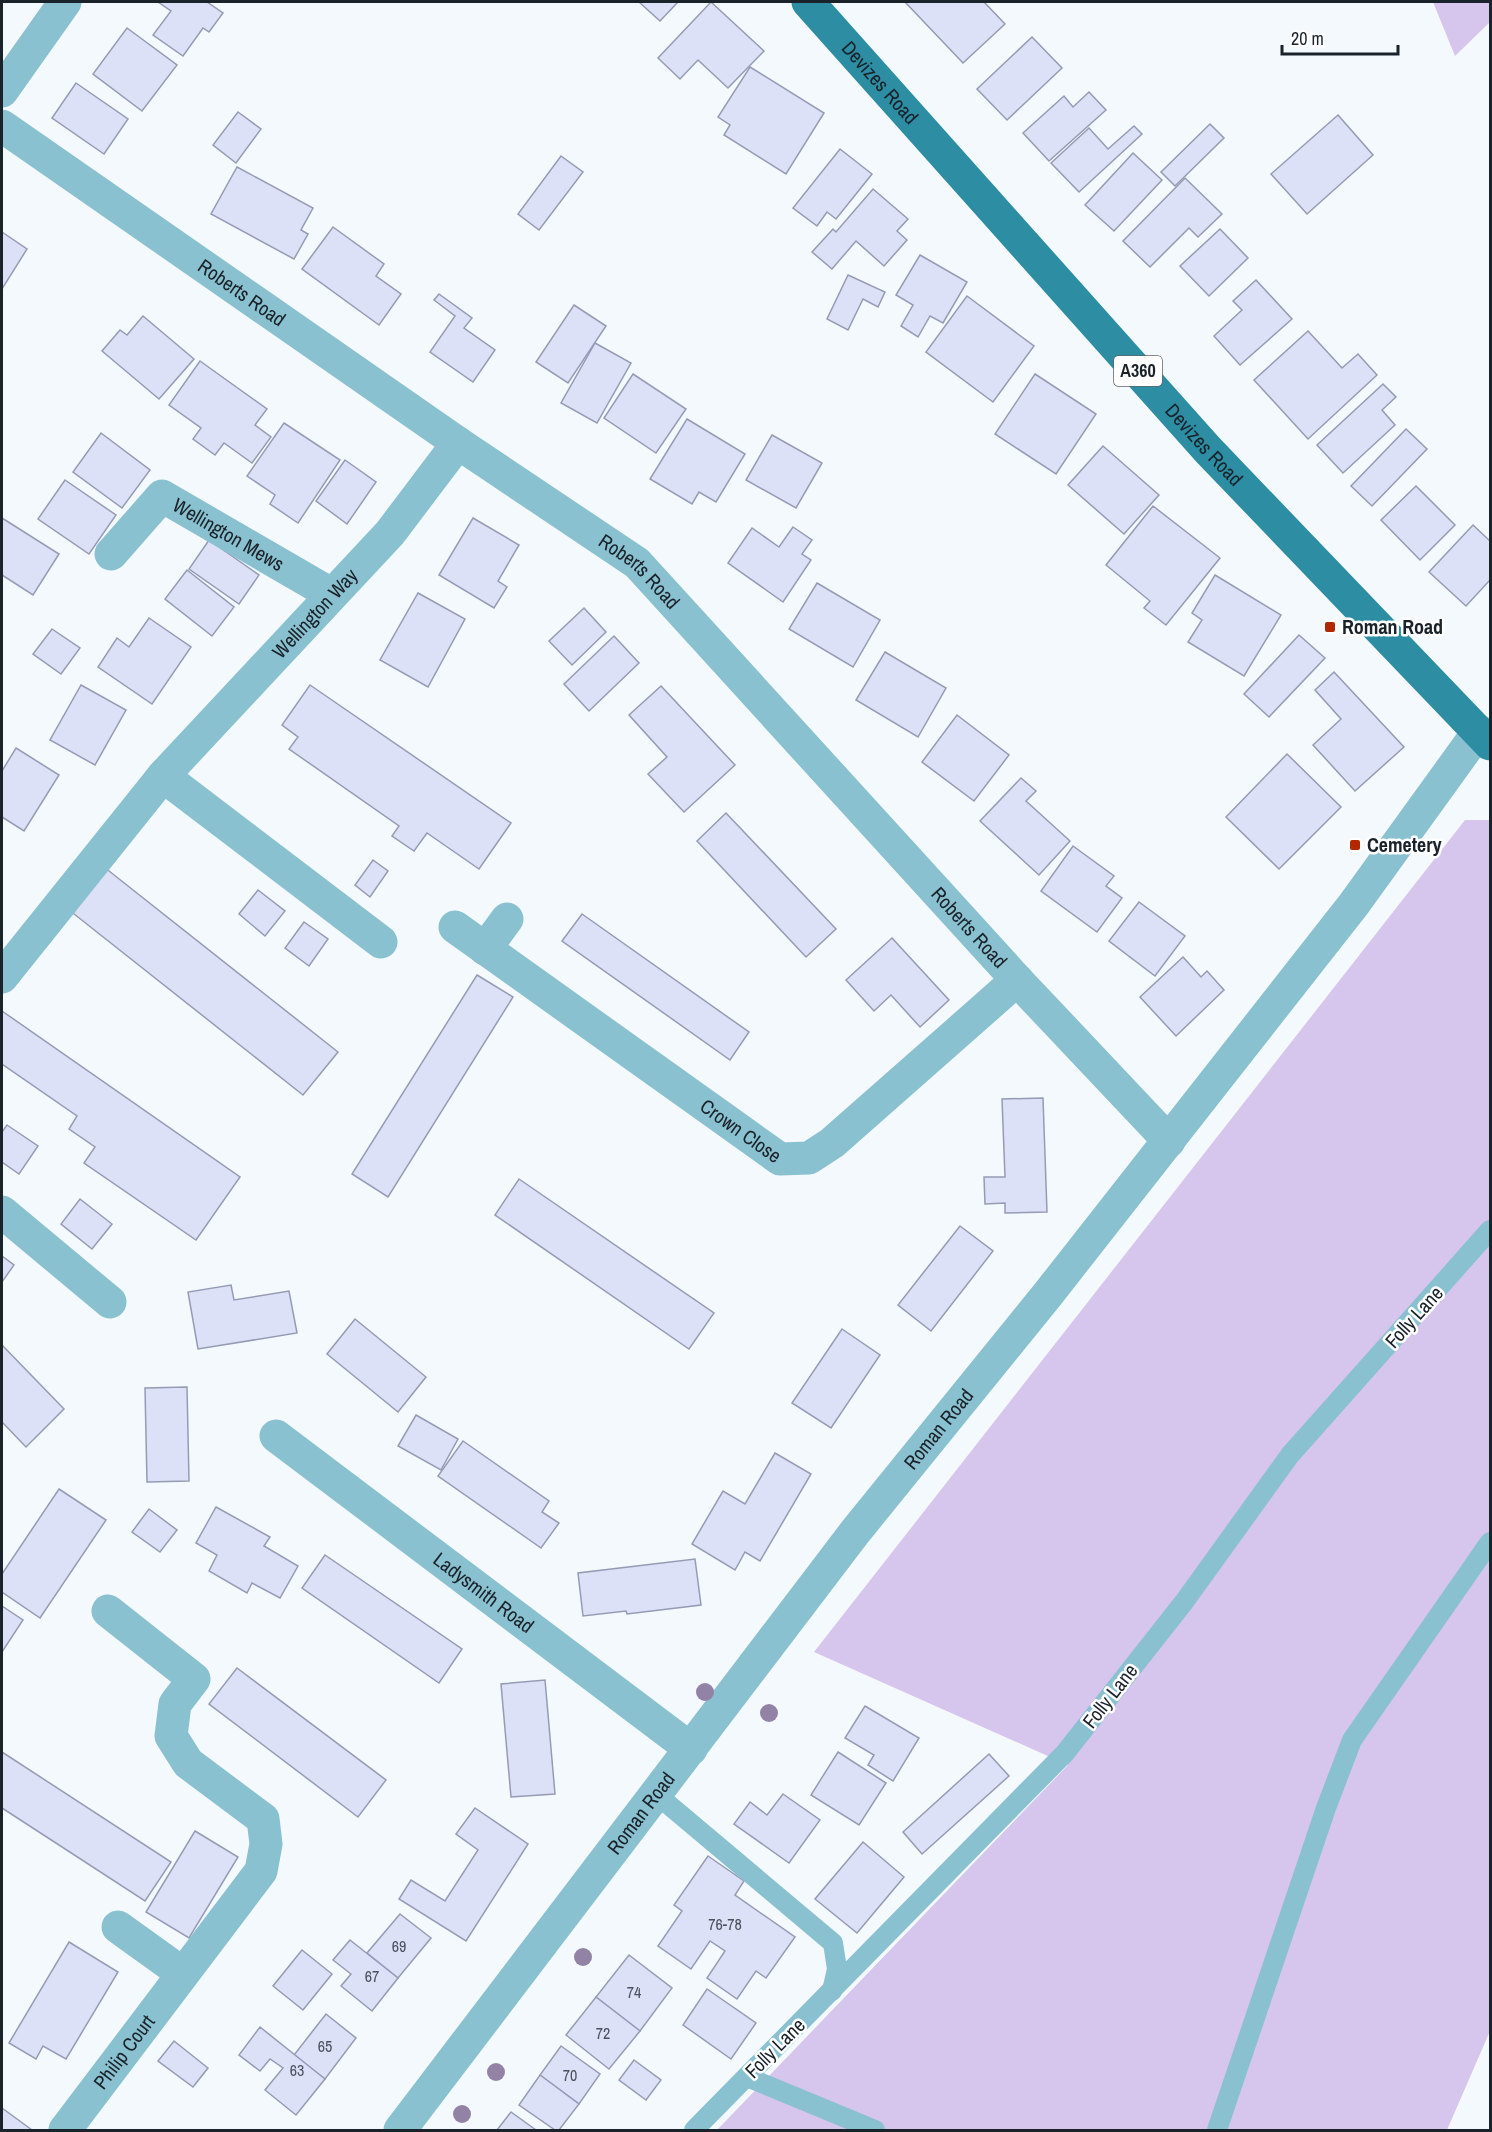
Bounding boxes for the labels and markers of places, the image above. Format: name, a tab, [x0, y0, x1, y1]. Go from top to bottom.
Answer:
place label: Roman Road	[1342, 613, 1443, 640]
marker: Roman Road	[1323, 620, 1337, 634]
place label: Cemetery	[1367, 831, 1443, 858]
marker: Cemetery	[1348, 838, 1362, 852]

